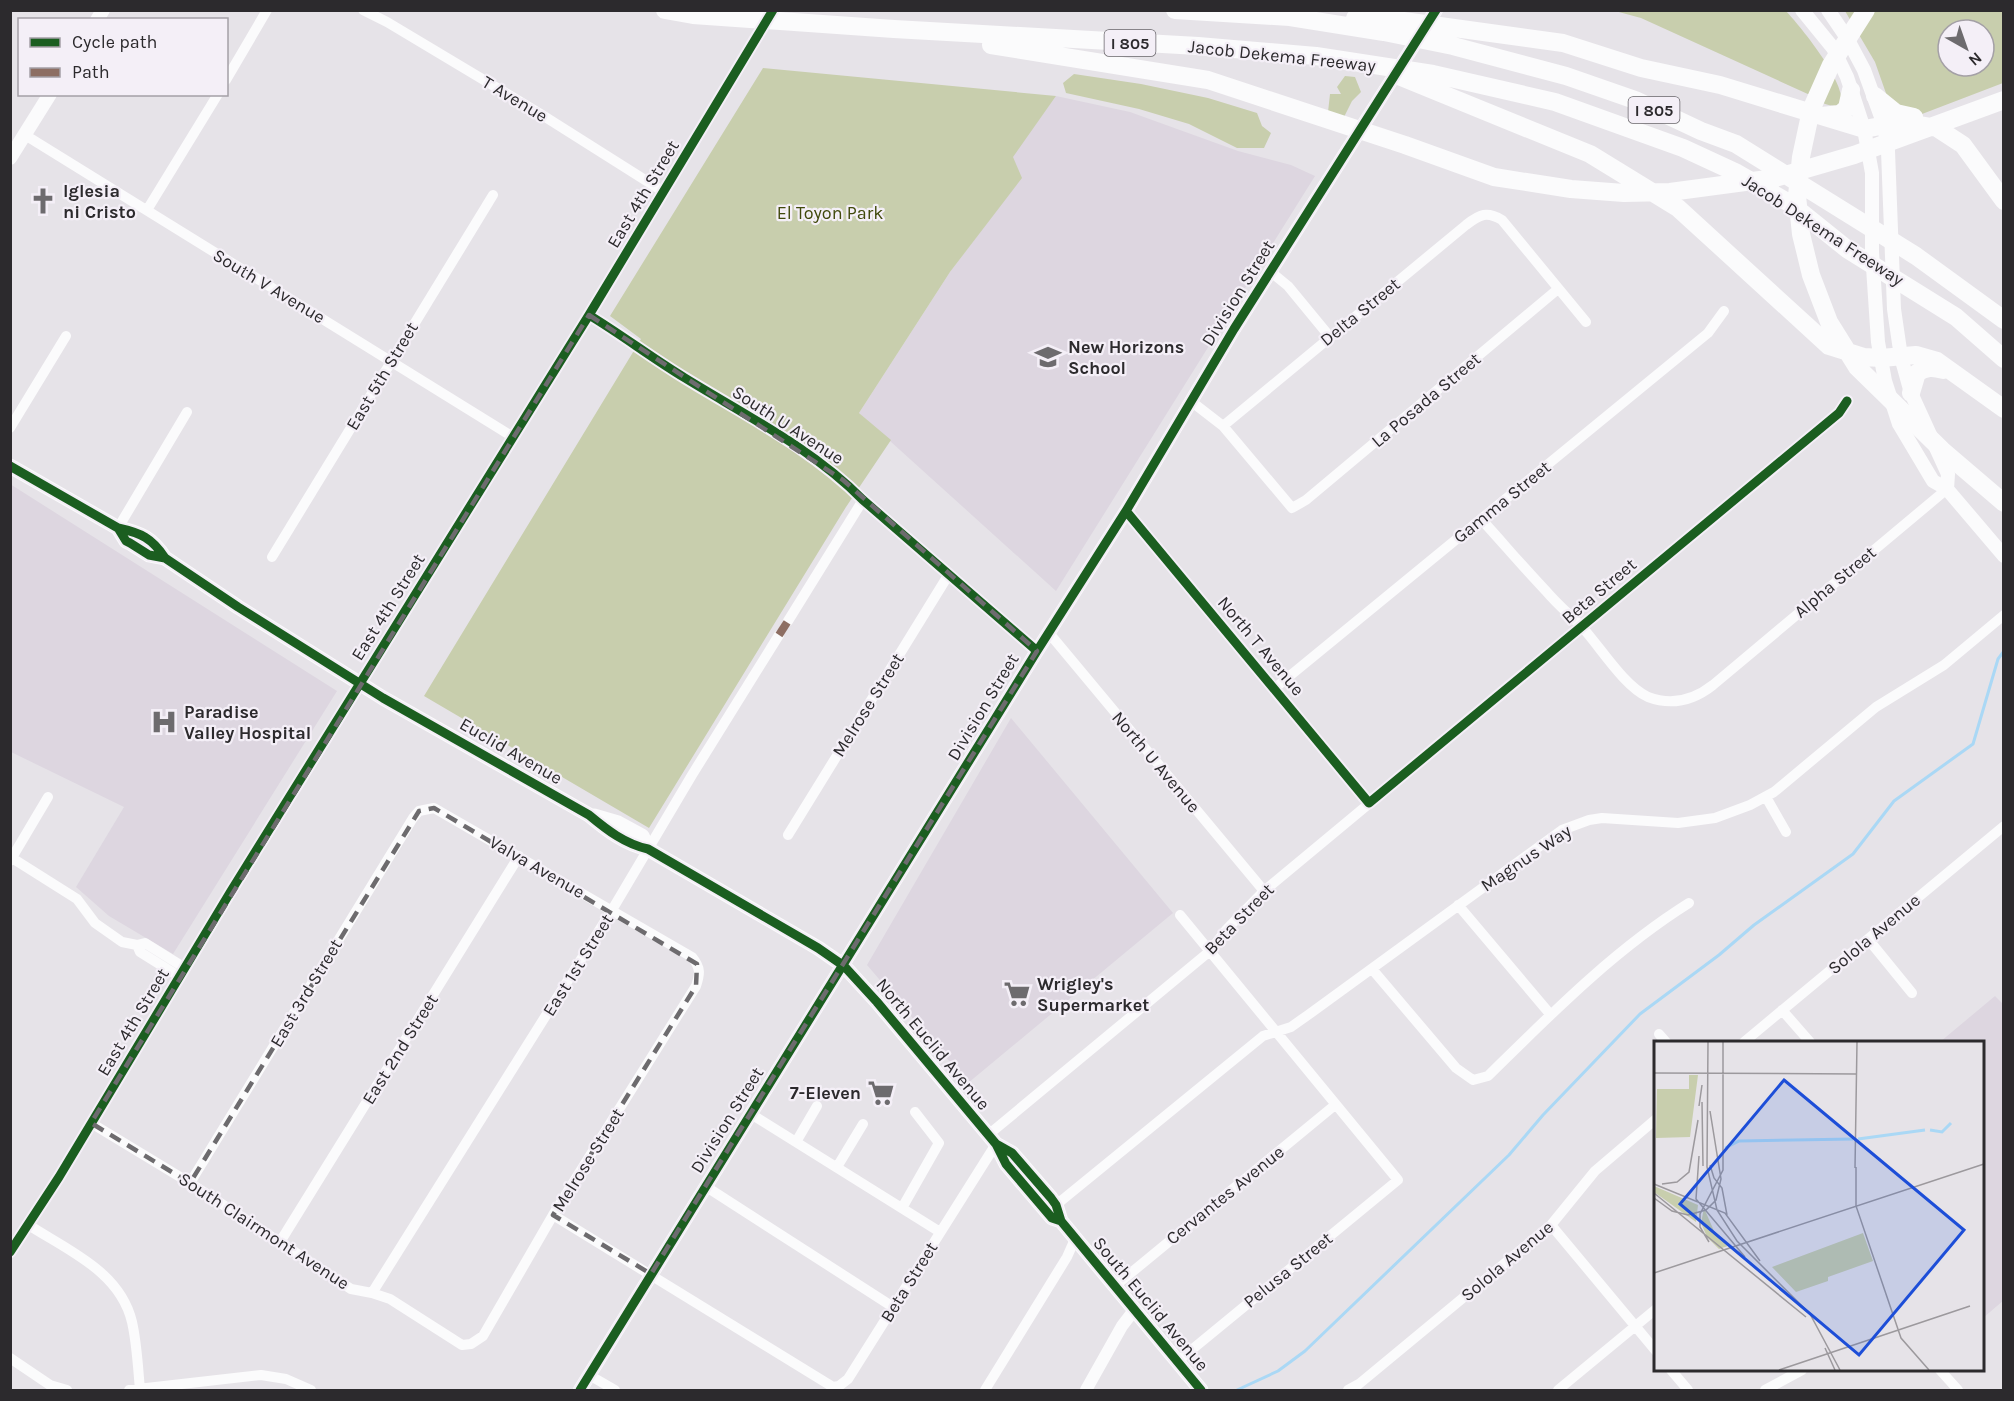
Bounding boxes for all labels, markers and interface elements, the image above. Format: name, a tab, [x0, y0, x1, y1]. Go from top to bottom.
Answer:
legend	[18, 18, 228, 96]
north arrow	[1936, 18, 1996, 78]
road number: I 805	[1104, 30, 1156, 56]
text: Cycle path	[72, 31, 157, 53]
street label: Jacob Dekema Freeway	[1187, 35, 1378, 77]
text: N	[1965, 48, 1986, 70]
text: Path	[72, 61, 110, 83]
street label: T Avenue	[478, 71, 552, 127]
road number: I 805	[1628, 97, 1680, 123]
street label: East 4th Street	[602, 136, 684, 252]
street label: Jacob Dekema Freeway	[1738, 169, 1909, 291]
place label: Iglesia ni Cristo	[63, 180, 136, 223]
church icon: Iglesia ni Cristo	[28, 186, 58, 216]
park label: El Toyon Park	[777, 202, 883, 224]
street label: Division Street	[1197, 236, 1279, 350]
street label: South V Avenue	[209, 244, 329, 328]
street label: Delta Street	[1316, 273, 1405, 351]
street label: East 5th Street	[341, 318, 423, 434]
place label: New Horizons School	[1068, 336, 1184, 379]
school or university icon: New Horizons School	[1033, 342, 1063, 372]
street label: La Posada Street	[1367, 348, 1485, 452]
street label: South U Avenue	[728, 381, 848, 469]
street label: Gamma Street	[1449, 456, 1555, 548]
street label: Alpha Street	[1789, 541, 1881, 623]
street label: East 4th Street	[346, 549, 430, 665]
street label: Beta Street	[1557, 553, 1641, 629]
street label: North T Avenue	[1213, 592, 1309, 700]
street label: Melrose Street	[827, 649, 909, 761]
street label: Division Street	[942, 649, 1024, 764]
place label: Paradise Valley Hospital	[184, 701, 311, 744]
hospital icon: Paradise Valley Hospital	[149, 707, 179, 737]
street label: North U Avenue	[1107, 707, 1205, 817]
street label: Euclid Avenue	[456, 713, 566, 789]
street label: Magnus Way	[1476, 819, 1576, 896]
street label: Valva Avenue	[485, 831, 589, 903]
street label: Beta Street	[1200, 879, 1279, 959]
street label: Solola Avenue	[1823, 889, 1925, 979]
street label: East 1st Street	[538, 910, 618, 1020]
street label: East 3rd Street	[265, 935, 347, 1051]
street label: East 4th Street	[92, 964, 174, 1080]
place label: Wrigley's Supermarket	[1037, 973, 1149, 1016]
street label: North Euclid Avenue	[871, 974, 995, 1114]
supermarket icon: Wrigley's Supermarket	[1002, 979, 1032, 1009]
street label: East 2nd Street	[357, 989, 443, 1108]
inset map	[1654, 1041, 1984, 1371]
street label: Division Street	[686, 1063, 768, 1177]
supermarket icon: 7-Eleven	[866, 1078, 896, 1108]
place label: 7-Eleven	[790, 1082, 861, 1104]
street label: Melrose Street	[547, 1104, 629, 1216]
street label: Cervantes Avenue	[1162, 1141, 1288, 1249]
street label: South Clairmont Avenue	[174, 1168, 354, 1294]
street label: Solola Avenue	[1456, 1216, 1558, 1306]
street label: Pelusa Street	[1239, 1227, 1337, 1313]
street label: South Euclid Avenue	[1088, 1232, 1214, 1376]
street label: Beta Street	[876, 1237, 943, 1326]

